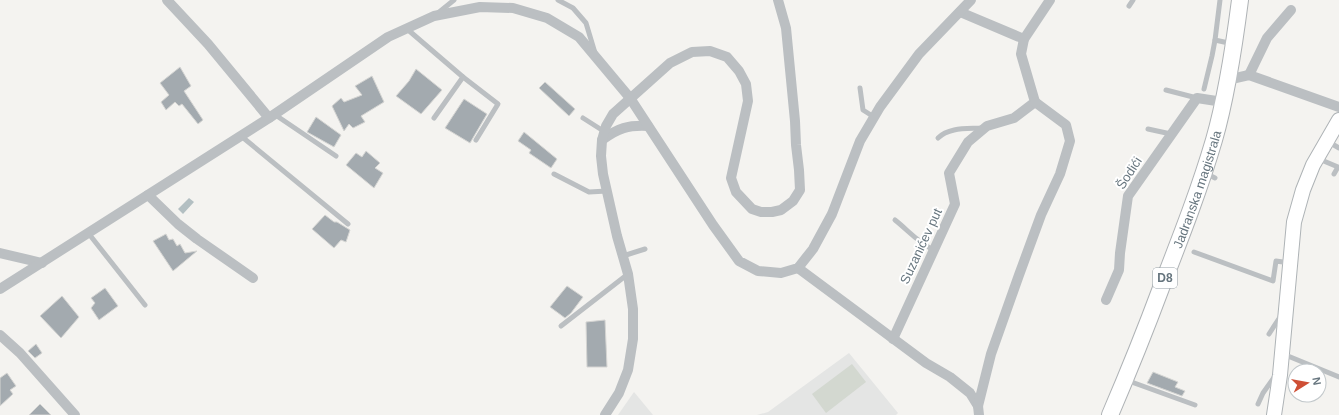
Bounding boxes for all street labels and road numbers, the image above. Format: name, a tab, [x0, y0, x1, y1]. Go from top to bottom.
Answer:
street label: Jadranska magistrala	[1170, 128, 1224, 250]
street label: Šodići	[1113, 154, 1145, 192]
street label: Suzanićev put	[897, 205, 945, 286]
road number: D8	[1153, 268, 1177, 288]

